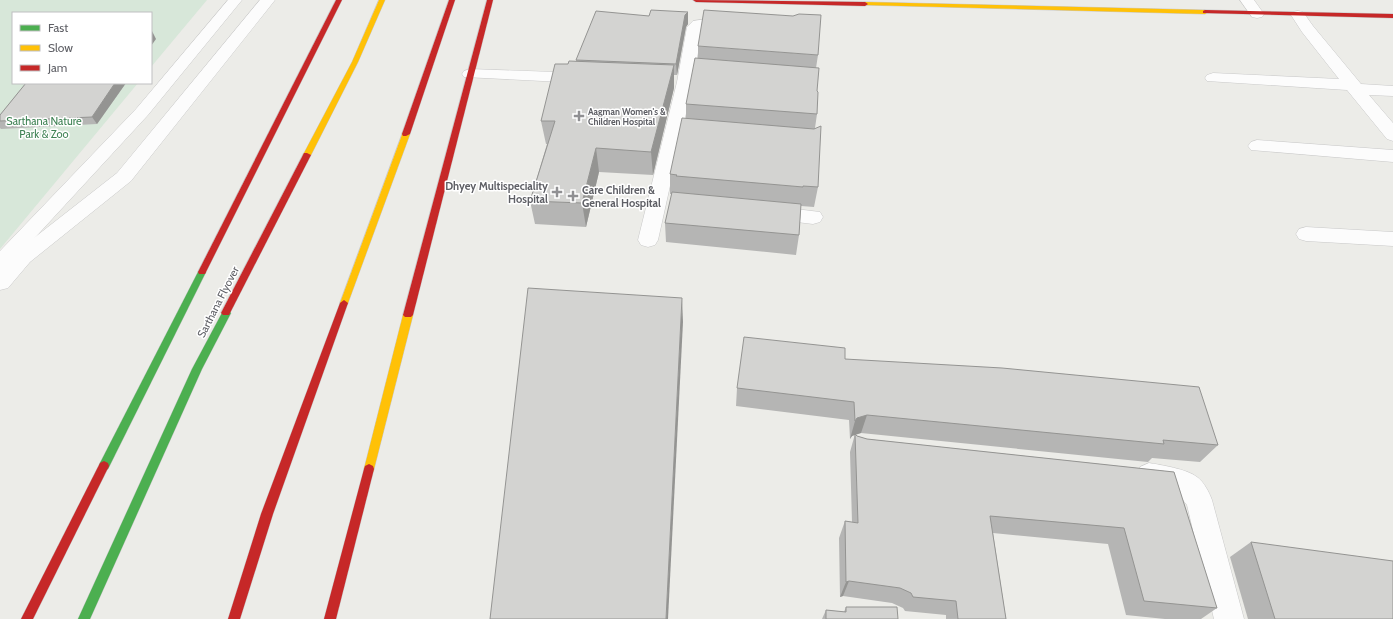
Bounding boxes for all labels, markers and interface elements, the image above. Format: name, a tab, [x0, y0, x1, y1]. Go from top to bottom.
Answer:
legend	[12, 12, 152, 84]
text: Fast	[48, 20, 68, 35]
text: Slow	[48, 40, 73, 55]
text: Jam	[47, 60, 67, 75]
place label: Aagman Women's & Children Hospital	[588, 106, 666, 127]
marker: Aagman Women's & Children Hospital	[573, 110, 585, 122]
park label: Sarthana Nature Park & Zoo	[6, 114, 82, 141]
place label: Dhyey Multispeciality Hospital	[445, 179, 548, 206]
place label: Care Children & General Hospital	[582, 183, 661, 210]
marker: Dhyey Multispeciality Hospital	[551, 186, 563, 198]
marker: Care Children & General Hospital	[567, 190, 579, 202]
street label: Sarthana Flyover	[194, 264, 242, 340]

